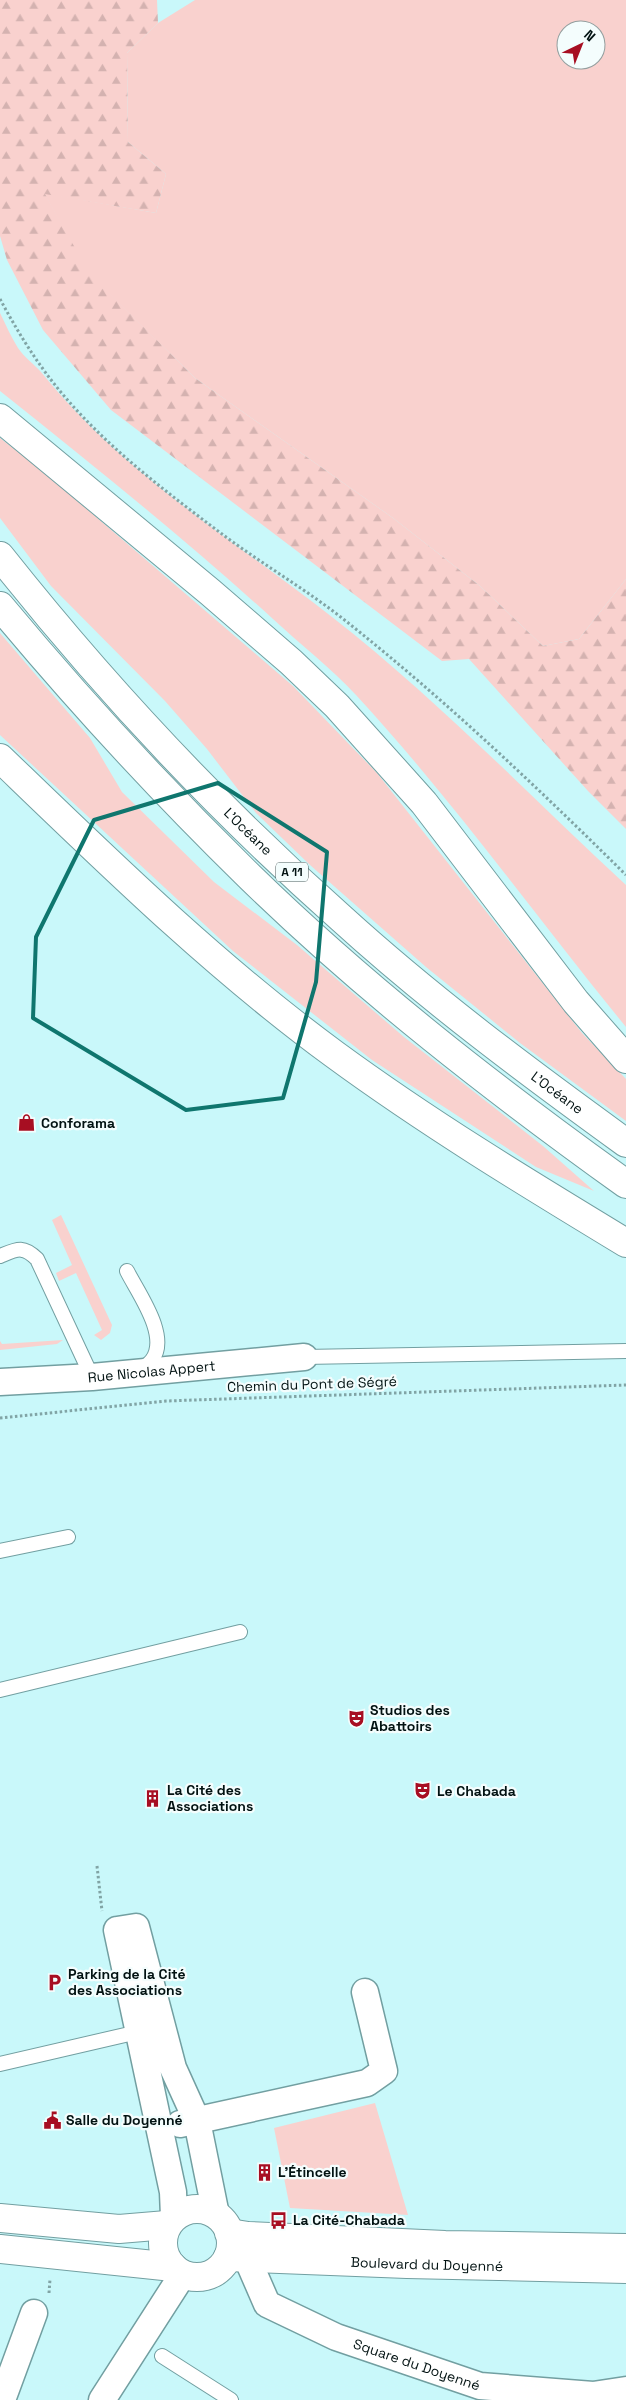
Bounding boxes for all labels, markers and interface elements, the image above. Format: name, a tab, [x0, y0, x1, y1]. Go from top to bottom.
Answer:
north arrow	[556, 20, 606, 70]
text: N	[580, 26, 599, 45]
street label: L’Océane	[220, 804, 276, 859]
road number: A 11	[276, 862, 308, 882]
street label: L’Océane	[528, 1067, 587, 1118]
shop icon: Conforama	[17, 1113, 37, 1133]
place label: Conforama	[41, 1114, 115, 1132]
street label: Rue Nicolas Appert	[87, 1356, 216, 1386]
street label: Chemin du Pont de Ségré	[227, 1372, 397, 1396]
place label: Studios des Abattoirs	[370, 1701, 450, 1735]
theatre icon: Studios des Abattoirs	[346, 1708, 366, 1728]
place label: La Cité des Associations	[167, 1781, 253, 1815]
theatre icon: Le Chabada	[413, 1781, 433, 1801]
place label: Le Chabada	[437, 1782, 516, 1800]
building icon: La Cité des Associations	[143, 1788, 163, 1808]
place label: Parking de la Cité des Associations	[68, 1965, 186, 1999]
parking icon: Parking de la Cité des Associations	[44, 1972, 64, 1992]
public building icon: Salle du Doyenné	[42, 2110, 62, 2130]
place label: Salle du Doyenné	[66, 2111, 183, 2129]
building icon: L'Étincelle	[254, 2162, 274, 2182]
place label: L'Étincelle	[278, 2163, 347, 2181]
bus stop icon: La Cité-Chabada	[269, 2210, 289, 2230]
place label: La Cité-Chabada	[293, 2211, 405, 2229]
street label: Boulevard du Doyenné	[350, 2253, 503, 2275]
street label: Square du Doyenné	[351, 2335, 483, 2394]

